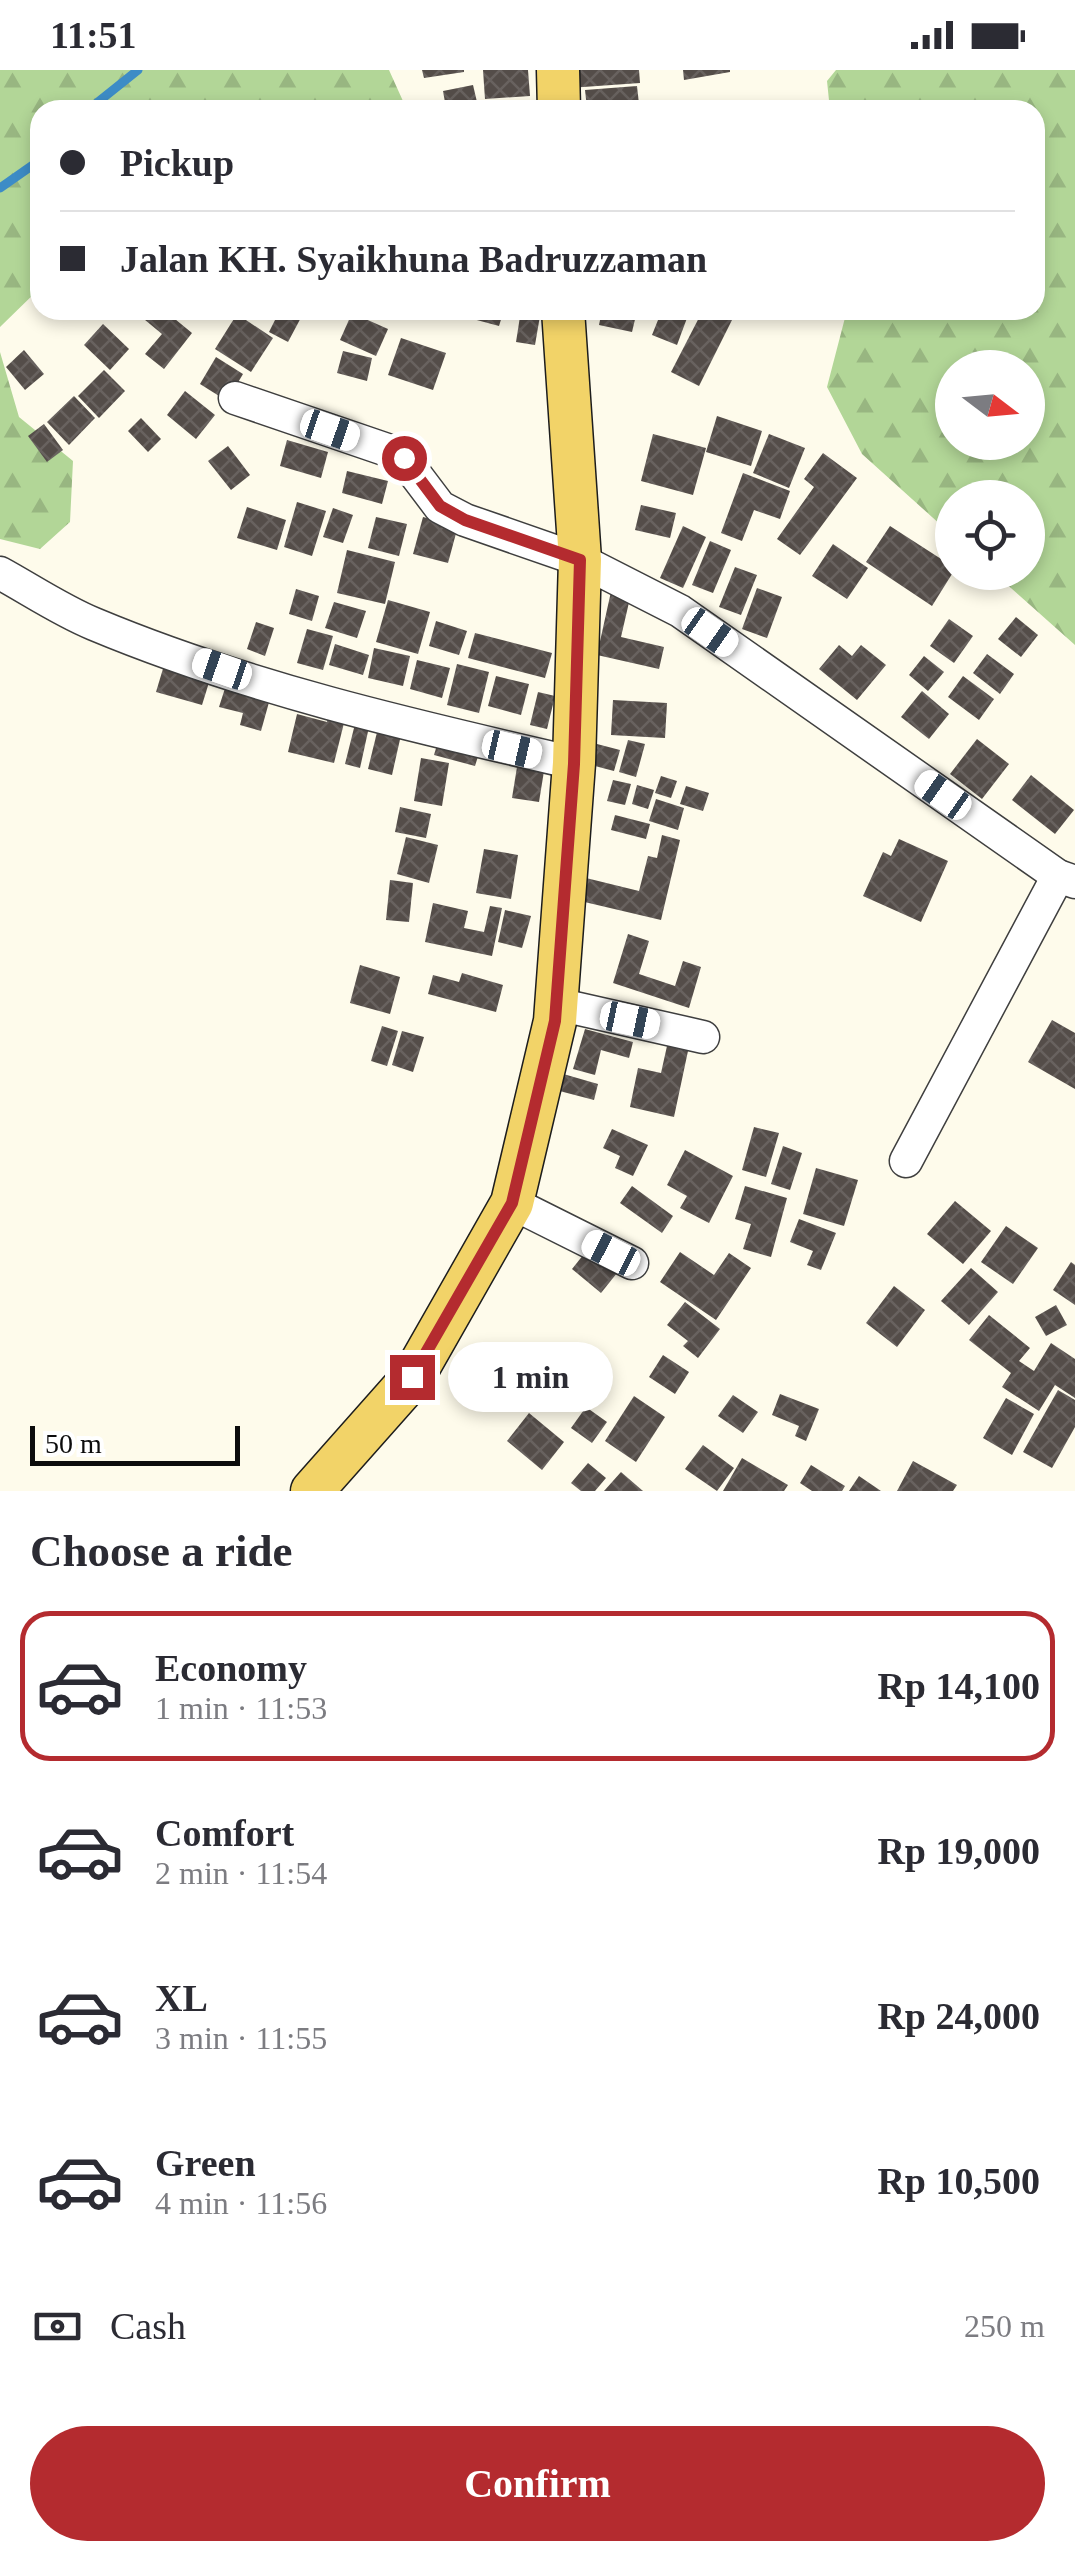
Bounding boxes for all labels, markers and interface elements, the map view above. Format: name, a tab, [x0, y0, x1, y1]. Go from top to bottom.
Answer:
text: 11:51	[50, 14, 137, 56]
text: Pickup	[120, 142, 234, 184]
text: Jalan KH. Syaikhuna Badruzzaman	[120, 238, 707, 280]
north arrow	[935, 350, 1045, 460]
map controls	[935, 350, 1045, 590]
car	[297, 406, 363, 454]
route start	[382, 436, 427, 481]
button: locate	[935, 480, 1045, 590]
car	[677, 603, 743, 661]
car	[189, 645, 255, 693]
car	[479, 728, 545, 770]
car	[910, 766, 976, 824]
car	[598, 999, 662, 1041]
car	[577, 1226, 645, 1280]
callout: 1 min	[447, 1342, 612, 1412]
route end	[390, 1355, 435, 1400]
text: 1 min	[492, 1359, 569, 1395]
scale bar	[30, 1421, 240, 1466]
text: 50 m	[45, 1428, 102, 1459]
text: Choose a ride	[30, 1526, 293, 1576]
icon: car	[35, 1641, 125, 1731]
text: Economy	[155, 1647, 307, 1689]
text: Rp 14,100	[877, 1665, 1040, 1707]
text: 1 min · 11:53	[155, 1690, 327, 1726]
icon: car	[35, 1806, 125, 1896]
text: Comfort	[155, 1812, 294, 1854]
text: Rp 19,000	[877, 1830, 1040, 1872]
text: 2 min · 11:54	[155, 1855, 327, 1891]
icon: car	[35, 1971, 125, 2061]
text: XL	[155, 1977, 208, 2019]
text: Rp 24,000	[877, 1995, 1040, 2037]
text: 3 min · 11:55	[155, 2020, 327, 2056]
icon: car	[35, 2136, 125, 2226]
text: Green	[155, 2142, 256, 2184]
text: Rp 10,500	[877, 2160, 1040, 2202]
text: 4 min · 11:56	[155, 2185, 327, 2221]
icon: cash	[30, 2299, 85, 2354]
text: Cash	[110, 2305, 186, 2347]
text: 250 m	[964, 2308, 1045, 2344]
button: Confirm	[30, 2426, 1045, 2541]

